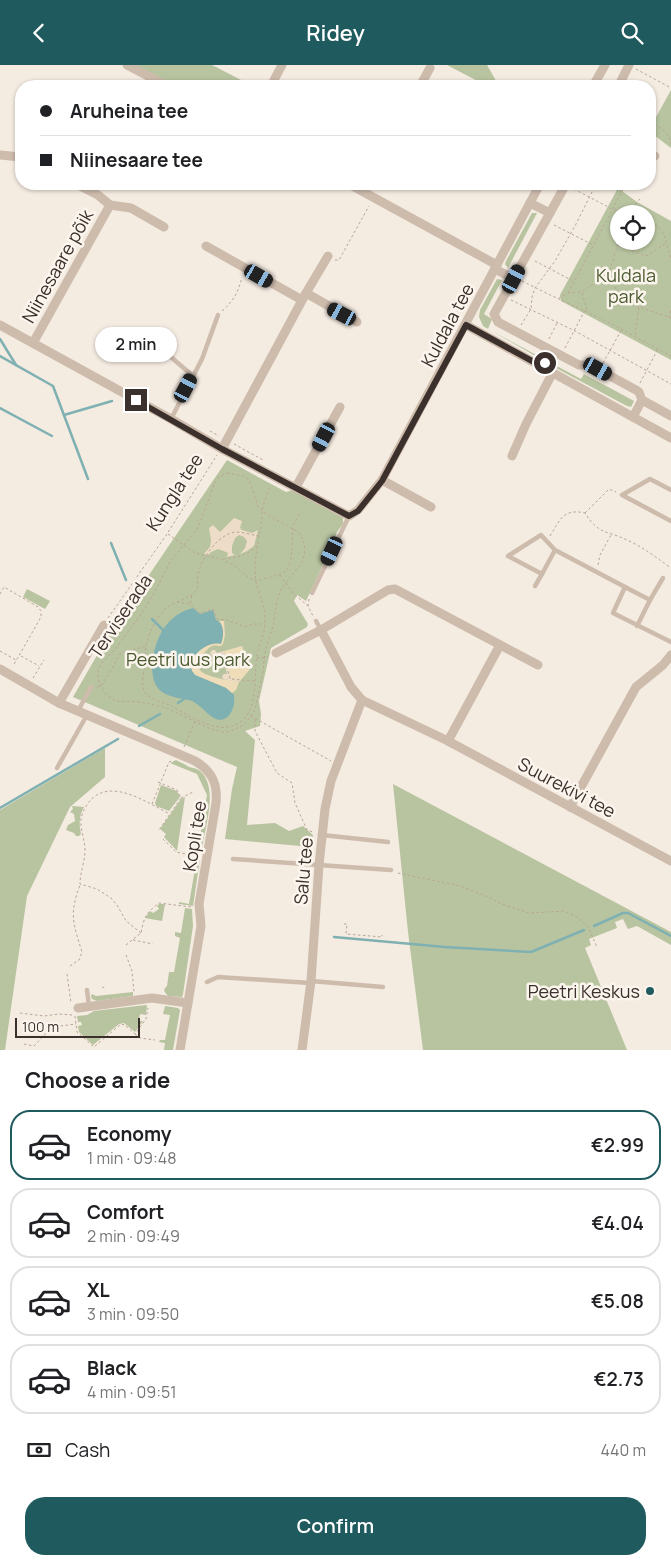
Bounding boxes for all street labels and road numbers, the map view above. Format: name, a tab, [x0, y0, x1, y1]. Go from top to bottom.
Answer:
street label: Niinesaare põik	[16, 204, 99, 327]
street label: Kuldala tee	[415, 279, 479, 371]
street label: Kungla tee	[140, 449, 208, 535]
street label: Terviserada	[83, 569, 157, 663]
street label: Suurekivi tee	[514, 751, 620, 823]
street label: Kopli tee	[177, 799, 211, 873]
street label: Salu tee	[288, 836, 318, 906]

